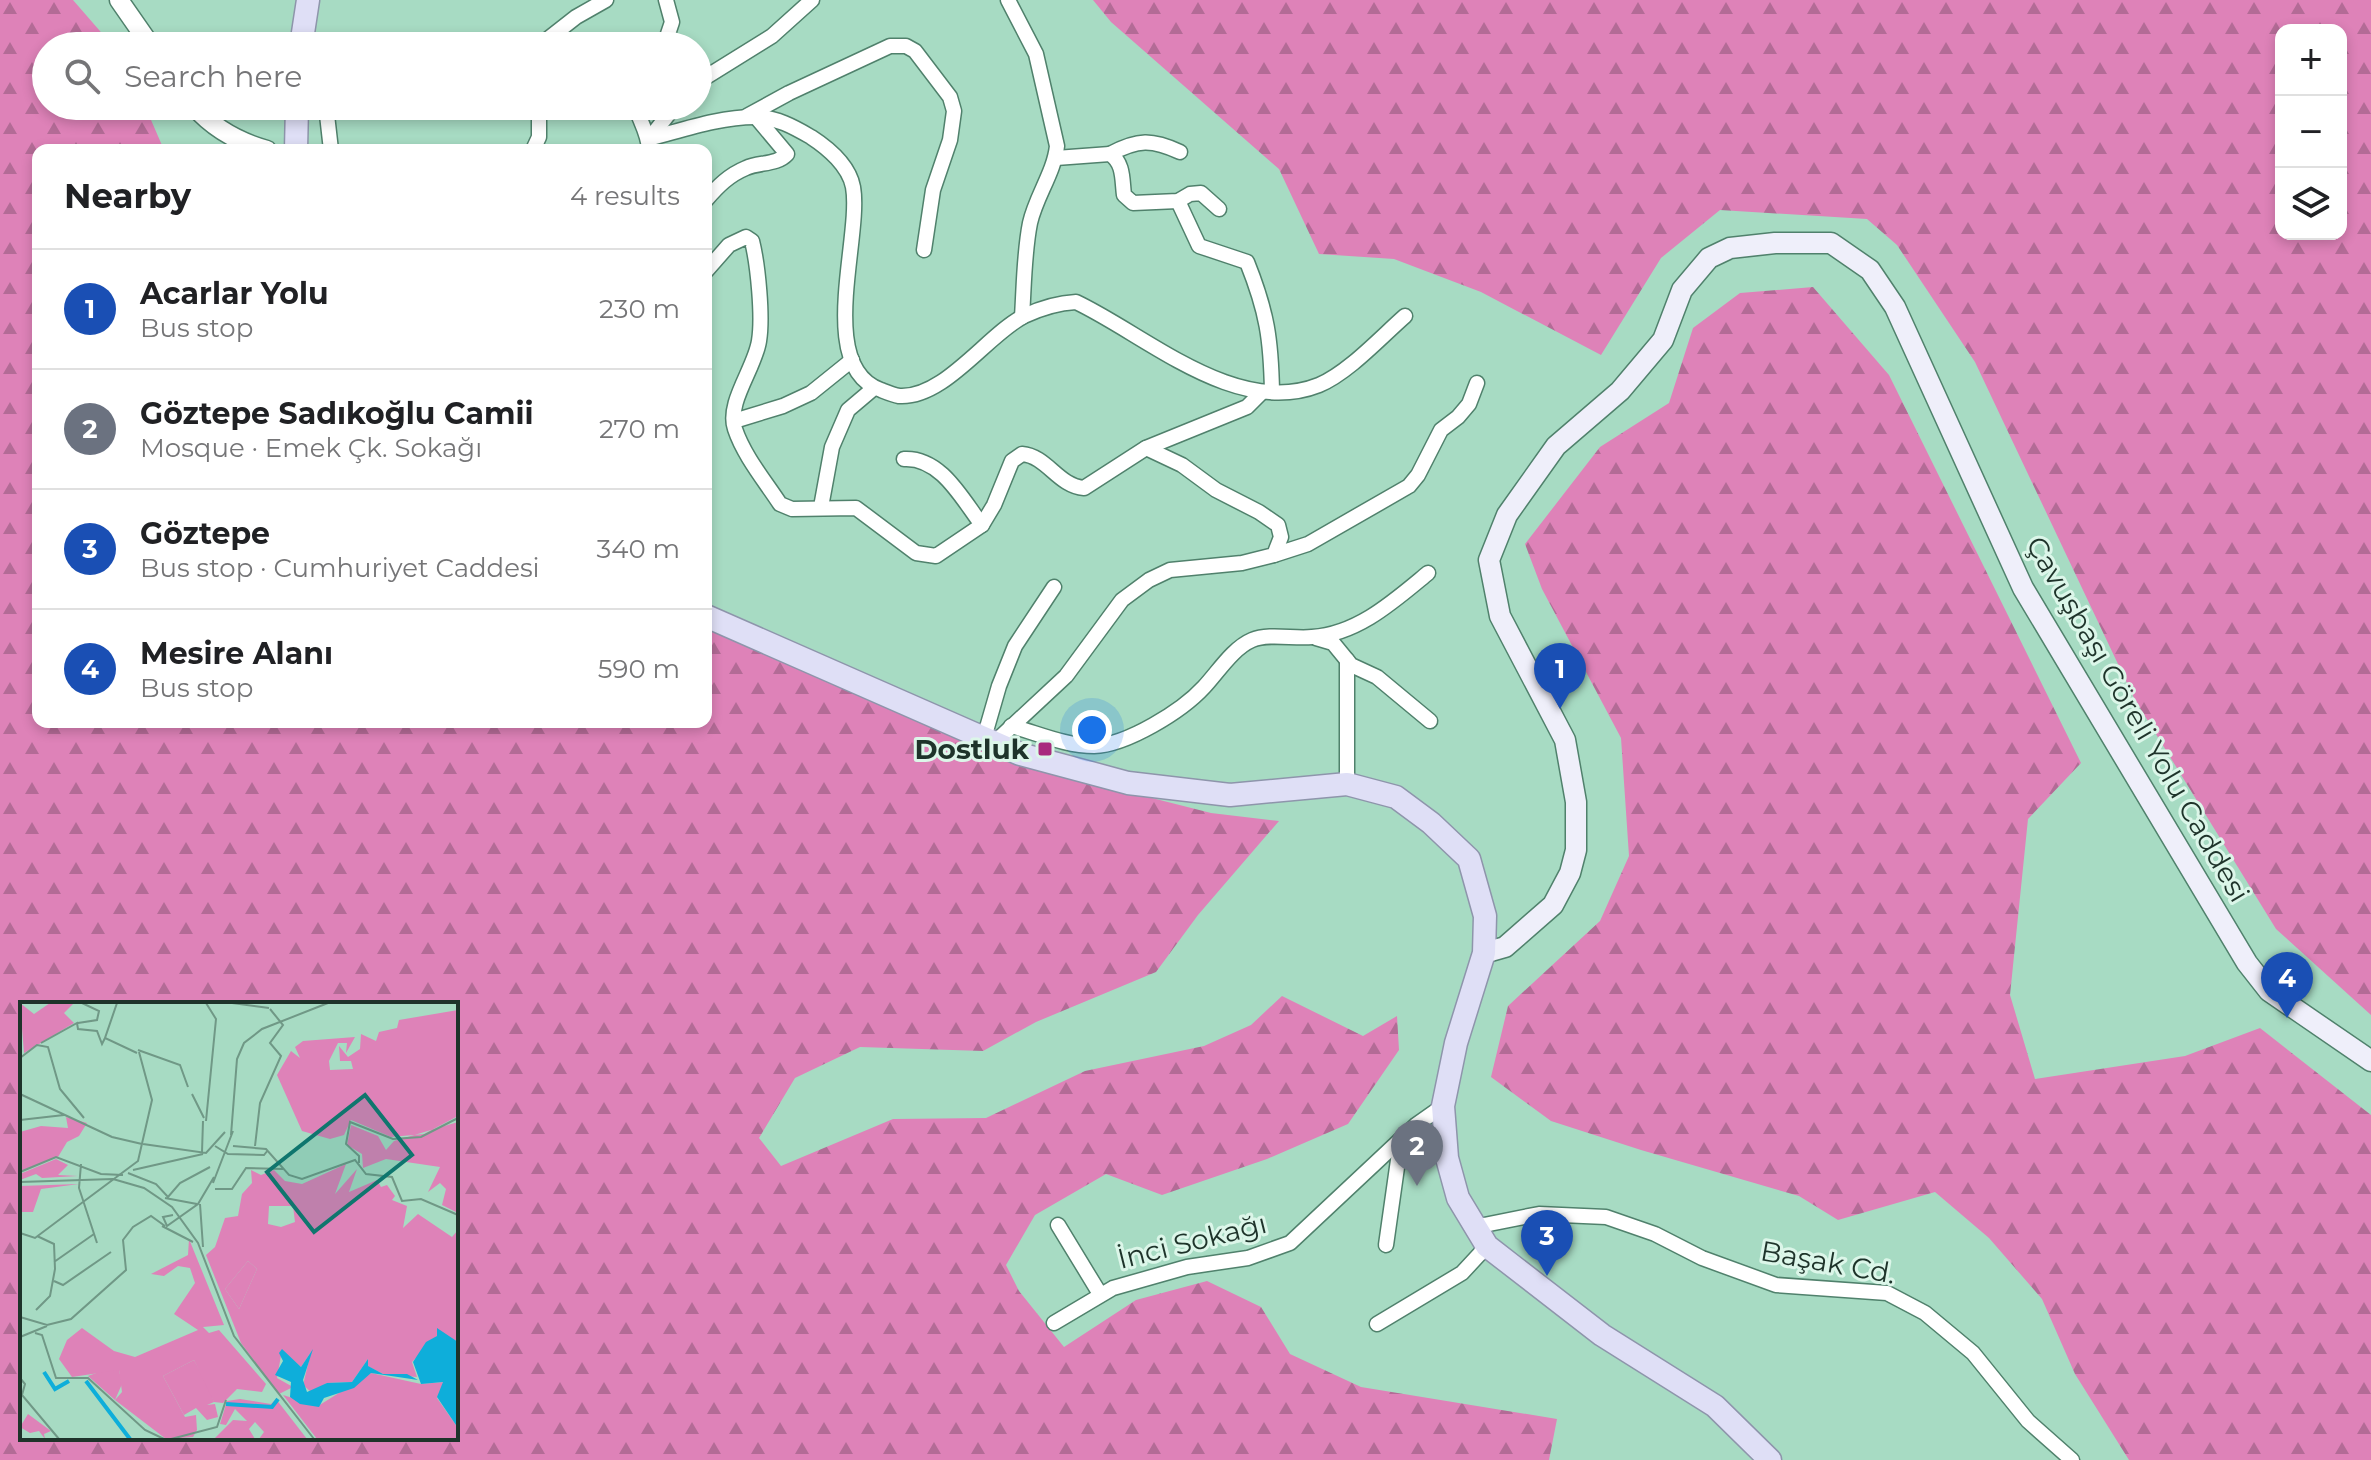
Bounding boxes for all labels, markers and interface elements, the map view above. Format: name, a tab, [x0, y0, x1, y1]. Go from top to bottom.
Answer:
map controls	[2275, 24, 2347, 240]
button: +	[2275, 24, 2347, 96]
search box	[32, 32, 712, 120]
icon: search	[60, 54, 104, 98]
text: Search here	[124, 58, 302, 95]
button: −	[2275, 96, 2347, 168]
button: layers	[2275, 168, 2347, 240]
text: Nearby	[64, 175, 191, 217]
text: 4 results	[570, 180, 680, 212]
text: Acarlar Yolu	[140, 275, 329, 312]
text: 1	[85, 293, 95, 325]
text: 230 m	[599, 293, 680, 325]
text: Bus stop	[140, 312, 253, 344]
text: Göztepe Sadıkoğlu Camii	[140, 395, 533, 432]
text: 2	[82, 413, 98, 445]
text: 270 m	[599, 413, 680, 445]
text: Mosque · Emek Çk. Sokağı	[140, 432, 482, 464]
text: Göztepe	[140, 515, 270, 552]
street label: Çavuşbaşı Göreli Yolu Caddesi	[2019, 530, 2257, 908]
text: 3	[82, 533, 98, 565]
text: 340 m	[597, 533, 680, 565]
text: Bus stop · Cumhuriyet Caddesi	[140, 552, 540, 584]
text: Mesire Alanı	[140, 635, 333, 672]
pin: 1	[1534, 643, 1586, 709]
text: 4	[81, 653, 99, 685]
text: 590 m	[598, 653, 680, 685]
text: Bus stop	[140, 672, 253, 704]
your location	[1072, 710, 1112, 750]
place label: Dostluk	[914, 732, 1030, 766]
marker: Dostluk	[1036, 740, 1054, 758]
pin: 4	[2261, 952, 2313, 1018]
inset map	[20, 1002, 458, 1440]
pin: 2	[1391, 1120, 1443, 1186]
street label: İnci Sokağı	[1114, 1206, 1270, 1276]
pin: 3	[1521, 1210, 1573, 1276]
street label: Başak Cd.	[1758, 1233, 1898, 1291]

